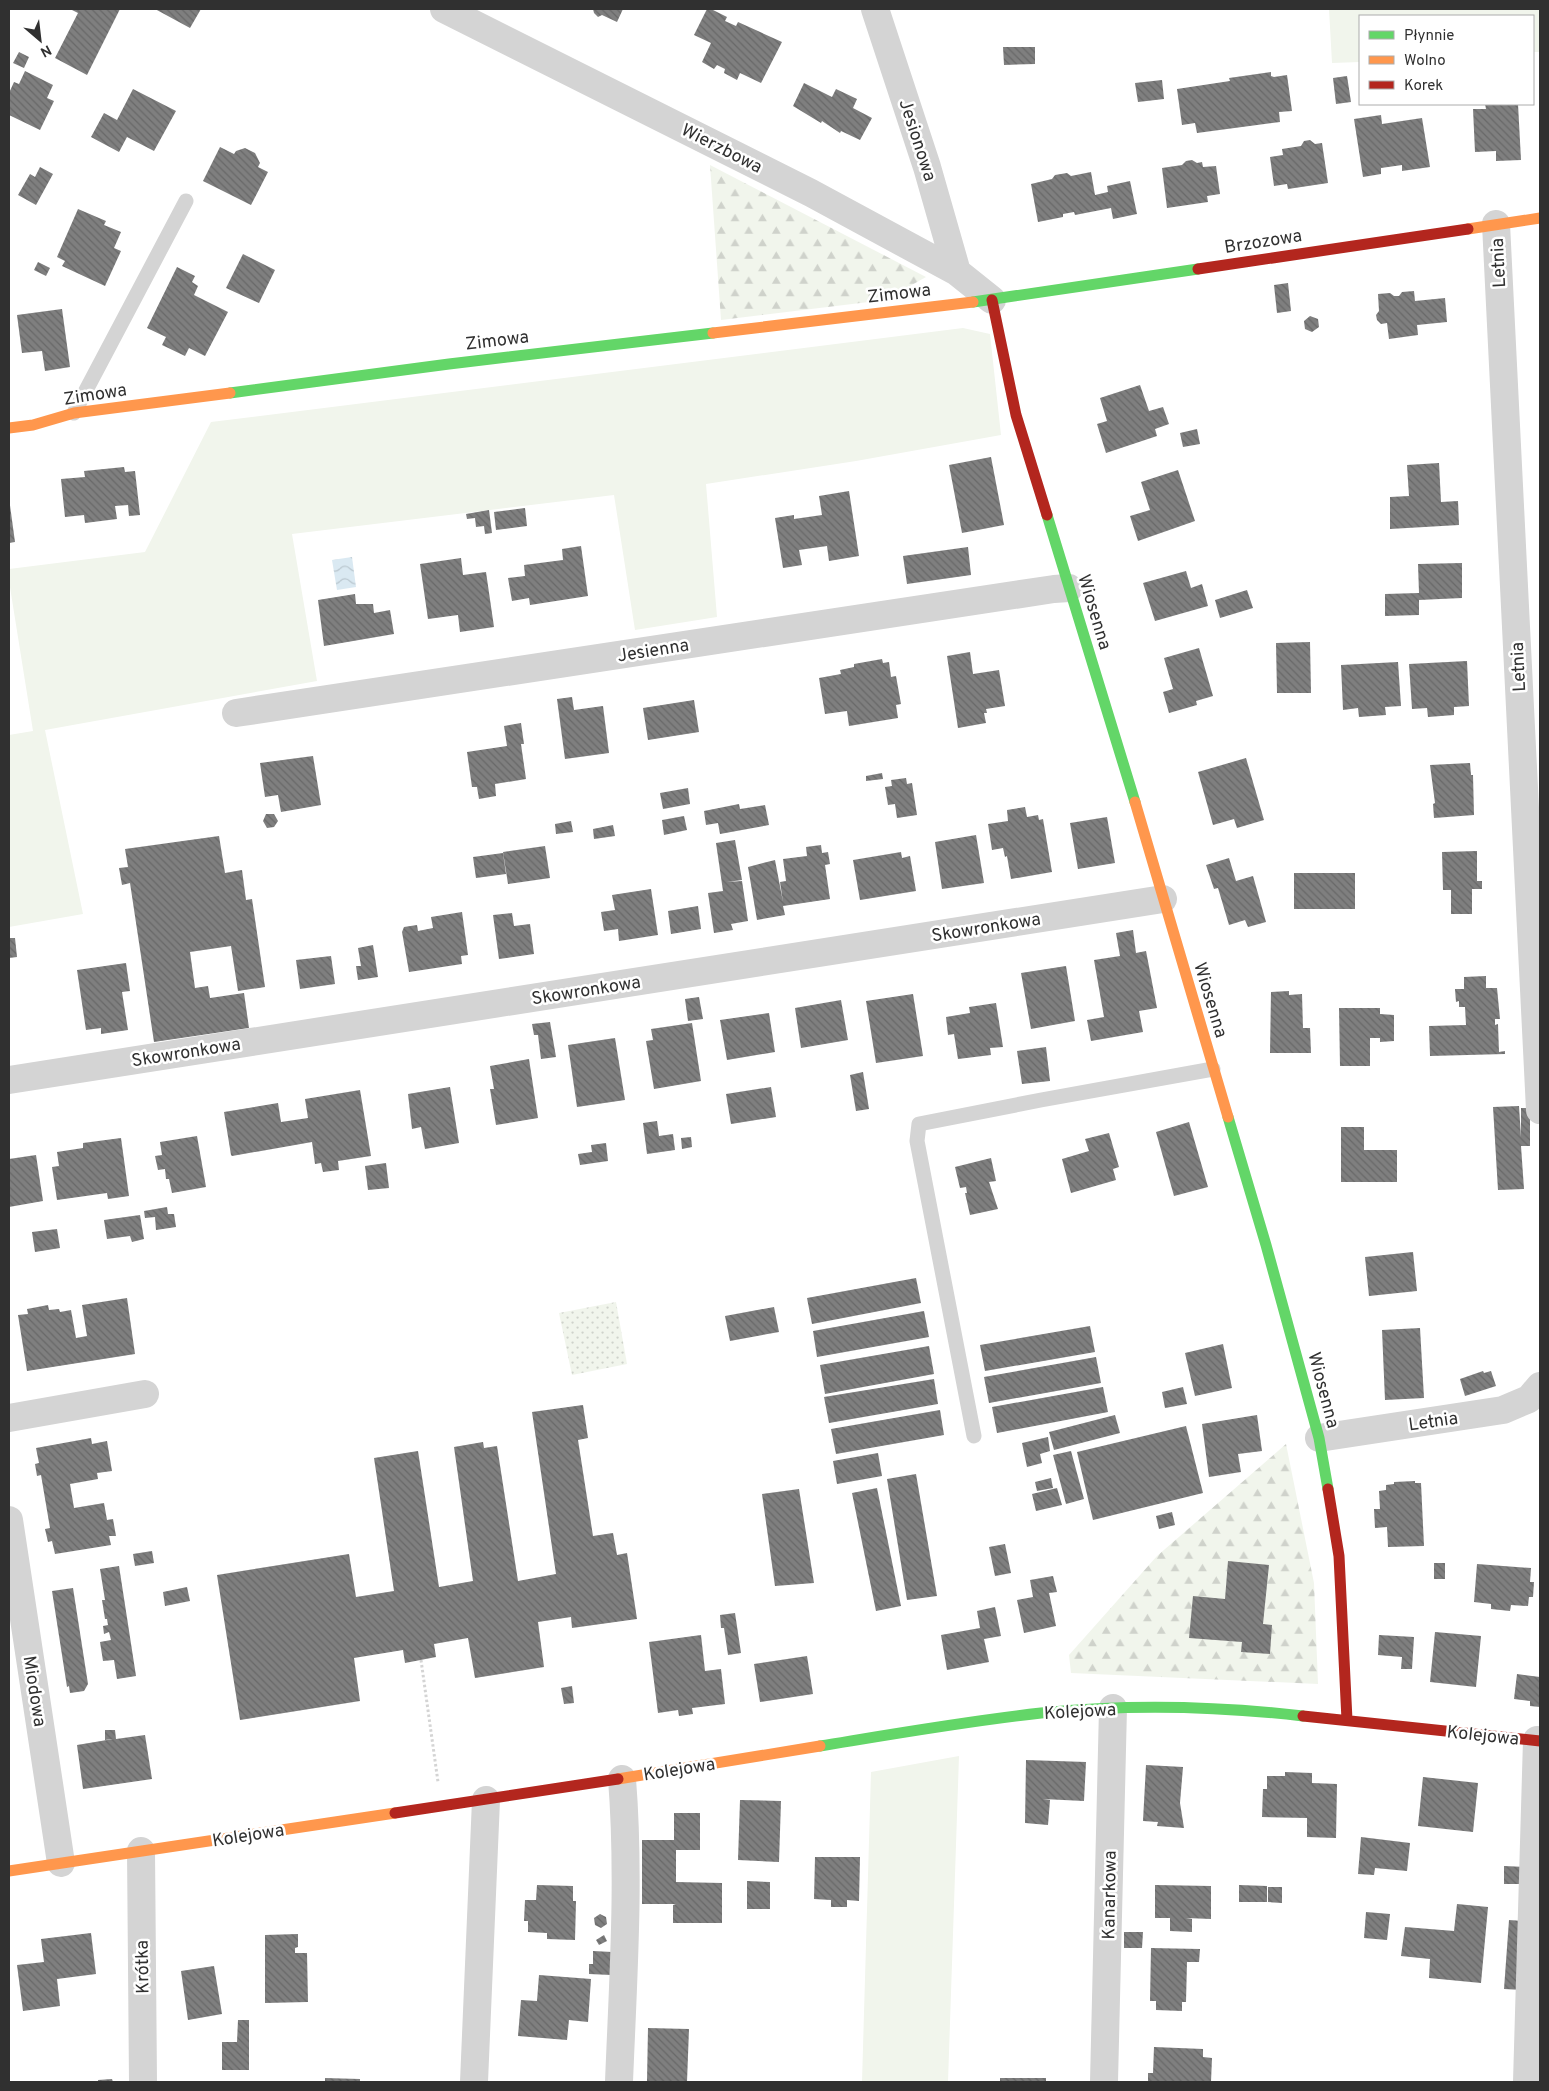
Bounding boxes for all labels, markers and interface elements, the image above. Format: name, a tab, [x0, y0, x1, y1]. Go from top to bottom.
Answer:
north arrow	[15, 15, 65, 65]
legend	[1359, 15, 1534, 105]
text: Płynnie	[1404, 27, 1454, 46]
text: N	[37, 40, 54, 60]
text: Wolno	[1404, 52, 1446, 71]
text: Korek	[1404, 77, 1443, 96]
street label: Jesionowa	[893, 97, 941, 184]
street label: Wierzbowa	[677, 119, 766, 180]
street label: Brzozowa	[1223, 225, 1304, 260]
street label: Letnia	[1487, 237, 1512, 288]
street label: Zimowa	[866, 279, 932, 310]
street label: Zimowa	[464, 326, 530, 357]
street label: Zimowa	[62, 379, 129, 412]
street label: Wiosenna	[1071, 572, 1116, 653]
street label: Jesienna	[616, 634, 691, 668]
street label: Letnia	[1507, 641, 1532, 692]
street label: Skowronkowa	[930, 909, 1042, 948]
street label: Wiosenna	[1187, 960, 1232, 1041]
street label: Skowronkowa	[530, 972, 642, 1011]
street label: Skowronkowa	[130, 1034, 242, 1073]
street label: Wiosenna	[1301, 1350, 1344, 1431]
street label: Letnia	[1407, 1408, 1459, 1437]
street label: Miodowa	[17, 1654, 50, 1728]
street label: Kolejowa	[1043, 1699, 1117, 1726]
street label: Kolejowa	[1446, 1721, 1520, 1752]
street label: Kolejowa	[642, 1753, 717, 1788]
street label: Kolejowa	[211, 1819, 286, 1854]
street label: Kanarkowa	[1098, 1850, 1123, 1940]
street label: Krótka	[132, 1940, 155, 1994]

